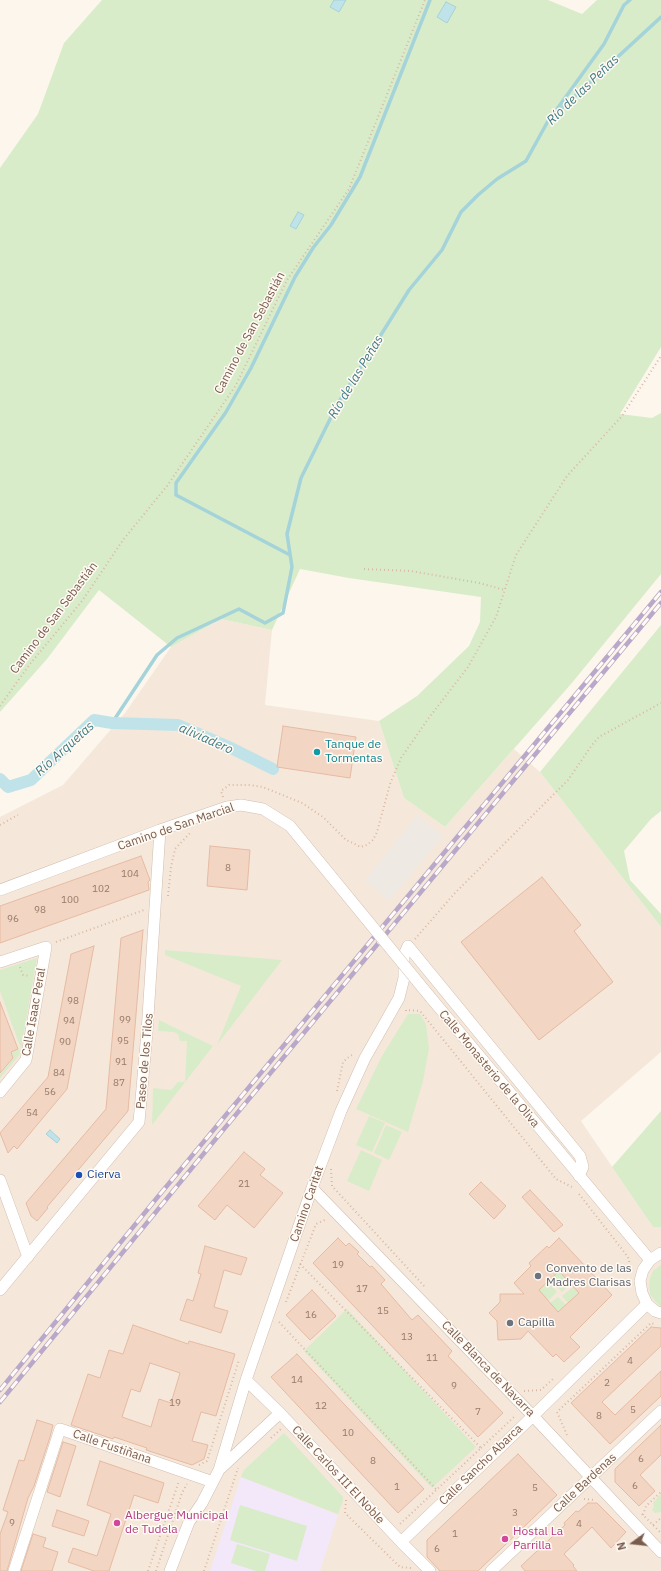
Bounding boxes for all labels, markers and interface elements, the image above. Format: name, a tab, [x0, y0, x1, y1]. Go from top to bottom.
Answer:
water label: Río de las Peñas	[544, 52, 622, 128]
street label: Camino de San Sebastián	[212, 269, 288, 397]
water label: Río de las Peñas	[325, 333, 387, 421]
street label: Camino de San Sebastián	[7, 559, 101, 677]
water label: Río Arquetas	[32, 719, 98, 779]
water label: aliviadero	[176, 720, 236, 758]
place label: Tanque de Tormentas	[325, 738, 383, 766]
marker: Tanque de Tormentas	[312, 747, 322, 757]
street label: Camino de San Marcial	[116, 800, 236, 854]
house number: 8	[225, 862, 231, 874]
house number: 104	[121, 868, 139, 880]
house number: 102	[92, 883, 110, 895]
house number: 100	[61, 894, 79, 906]
house number: 98	[34, 904, 46, 916]
house number: 96	[7, 913, 19, 925]
street label: Calle Isaac Peral	[19, 967, 49, 1057]
house number: 98	[67, 995, 79, 1007]
street label: Calle Monasterio de la Oliva	[436, 1007, 542, 1131]
street label: Paseo de los Tilos	[134, 1012, 156, 1110]
house number: 99	[119, 1014, 131, 1026]
house number: 94	[63, 1015, 75, 1027]
house number: 95	[117, 1035, 129, 1047]
house number: 90	[59, 1036, 71, 1048]
house number: 91	[115, 1056, 127, 1068]
house number: 84	[53, 1067, 65, 1079]
house number: 87	[113, 1077, 125, 1089]
house number: 56	[44, 1086, 56, 1098]
house number: 54	[26, 1107, 38, 1119]
street label: Camino Caritat	[287, 1164, 327, 1244]
place label: Cierva	[87, 1168, 121, 1182]
marker: Cierva	[74, 1170, 84, 1180]
house number: 21	[238, 1178, 250, 1190]
house number: 19	[332, 1259, 344, 1271]
place label: Convento de las Madres Clarisas	[546, 1262, 632, 1290]
marker: Convento de las Madres Clarisas	[533, 1271, 543, 1281]
house number: 17	[356, 1283, 368, 1295]
house number: 15	[377, 1305, 389, 1317]
house number: 16	[305, 1309, 317, 1321]
place label: Capilla	[518, 1316, 555, 1330]
street label: Calle Blanca de Navarra	[438, 1318, 538, 1420]
marker: Capilla	[505, 1318, 515, 1328]
house number: 13	[401, 1331, 413, 1343]
house number: 11	[426, 1352, 438, 1364]
house number: 4	[627, 1355, 633, 1367]
house number: 14	[291, 1374, 303, 1386]
house number: 2	[604, 1377, 610, 1389]
house number: 9	[451, 1380, 457, 1392]
house number: 19	[169, 1397, 181, 1409]
house number: 12	[315, 1400, 327, 1412]
house number: 5	[630, 1404, 636, 1416]
house number: 7	[475, 1406, 481, 1418]
house number: 8	[596, 1410, 602, 1422]
street label: Calle Sancho Abarca	[436, 1422, 526, 1508]
street label: Calle Carlos III El Noble	[289, 1423, 387, 1527]
street label: Calle Fustiñana	[71, 1427, 153, 1467]
house number: 10	[342, 1427, 354, 1439]
street label: Calle Bardenas	[550, 1450, 620, 1516]
house number: 6	[638, 1453, 644, 1465]
house number: 8	[370, 1455, 376, 1467]
house number: 6	[632, 1480, 638, 1492]
house number: 1	[394, 1481, 400, 1493]
house number: 5	[532, 1482, 538, 1494]
house number: 3	[512, 1507, 518, 1519]
place label: Albergue Municipal de Tudela	[125, 1509, 228, 1537]
house number: 9	[9, 1517, 15, 1529]
marker: Albergue Municipal de Tudela	[112, 1518, 122, 1528]
house number: 4	[576, 1518, 582, 1530]
north arrow	[613, 1523, 653, 1563]
place label: Hostal La Parrilla	[513, 1525, 563, 1553]
house number: 1	[452, 1528, 458, 1540]
marker: Hostal La Parrilla	[500, 1534, 510, 1544]
text: N	[614, 1540, 629, 1552]
house number: 6	[434, 1543, 440, 1555]

